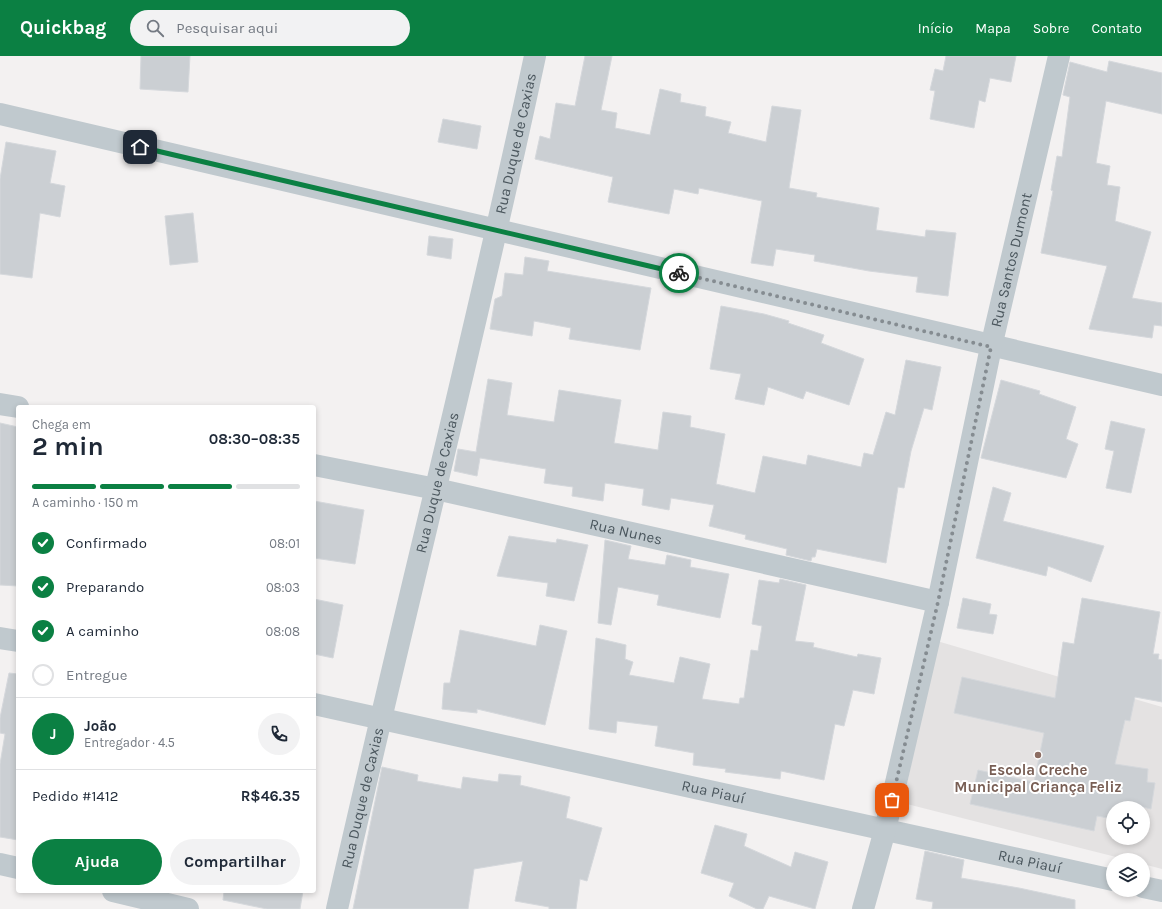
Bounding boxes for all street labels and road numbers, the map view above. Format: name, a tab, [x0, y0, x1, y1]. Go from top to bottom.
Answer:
street label: Rua Duque de Caxias	[491, 71, 540, 216]
street label: Rua Santos Dumont	[987, 190, 1036, 329]
street label: Rua Duque de Caxias	[412, 410, 463, 555]
street label: Rua Nunes	[588, 515, 664, 549]
street label: Rua Duque de Caxias	[337, 726, 388, 870]
street label: Rua Piauí	[680, 776, 747, 808]
street label: Rua Piauí	[996, 846, 1064, 878]

